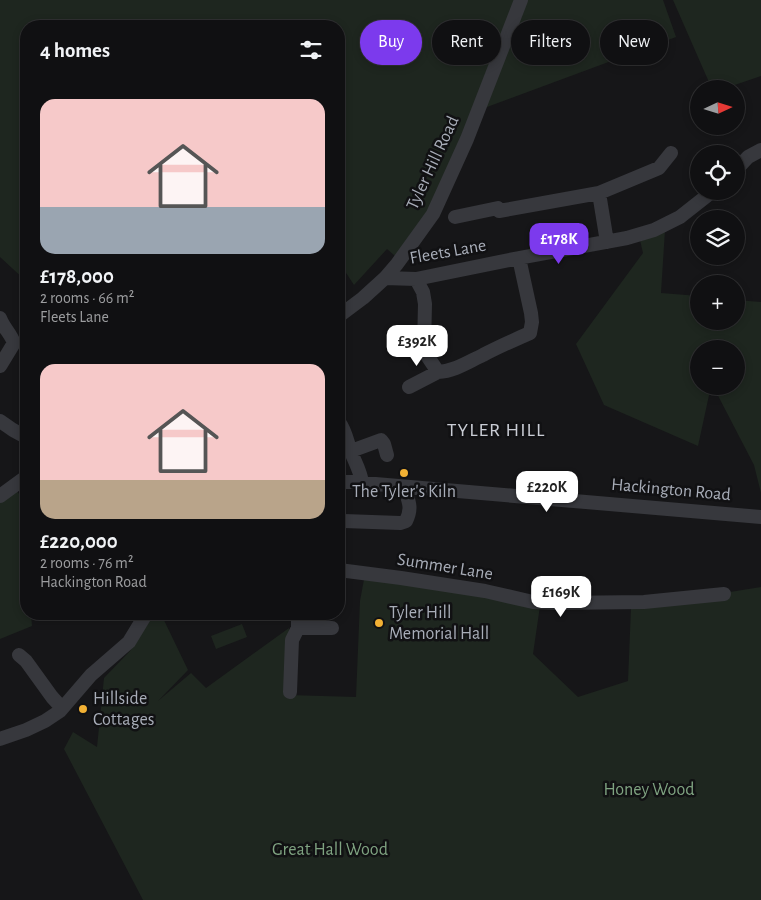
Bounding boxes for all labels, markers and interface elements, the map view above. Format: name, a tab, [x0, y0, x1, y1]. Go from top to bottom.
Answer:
chip: Buy	[360, 20, 422, 65]
chip: Rent	[432, 20, 501, 65]
chip: Filters	[511, 20, 590, 65]
chip: New	[600, 20, 668, 65]
icon: filters	[297, 36, 325, 64]
text: 4 homes	[40, 40, 110, 61]
north arrow	[690, 80, 745, 135]
map controls	[690, 80, 745, 395]
street label: Tyler Hill Road	[403, 113, 463, 213]
icon: home	[138, 131, 228, 221]
button: locate	[690, 145, 745, 200]
button: layers	[690, 210, 745, 265]
pin: £178K	[524, 222, 594, 265]
text: £178K	[540, 231, 578, 247]
street label: Fleets Lane	[408, 236, 488, 268]
text: £178,000	[40, 266, 114, 287]
button: +	[690, 275, 745, 330]
text: 2 rooms · 66 m²	[40, 290, 134, 306]
text: Fleets Lane	[40, 309, 109, 325]
pin: £392K	[382, 324, 452, 367]
text: £392K	[398, 333, 436, 349]
button: −	[690, 340, 745, 395]
icon: home	[138, 396, 228, 486]
district label: TYLER HILL	[447, 420, 545, 440]
marker: The Tyler's Kiln	[398, 467, 410, 479]
pin: £220K	[512, 470, 582, 513]
street label: Hackington Road	[610, 476, 732, 504]
text: £220K	[527, 479, 567, 495]
place label: The Tyler's Kiln	[352, 483, 456, 501]
text: £220,000	[40, 531, 118, 552]
street label: Summer Lane	[396, 551, 494, 583]
text: 2 rooms · 76 m²	[40, 555, 134, 571]
text: Hackington Road	[40, 574, 147, 590]
pin: £169K	[526, 576, 596, 618]
text: £169K	[542, 584, 580, 600]
place label: Tyler Hill Memorial Hall	[389, 604, 489, 643]
marker: Tyler Hill Memorial Hall	[373, 617, 385, 629]
place label: Hillside Cottages	[93, 690, 154, 729]
marker: Hillside Cottages	[77, 703, 89, 715]
park label: Honey Wood	[603, 781, 695, 799]
park label: Great Hall Wood	[272, 841, 388, 859]

